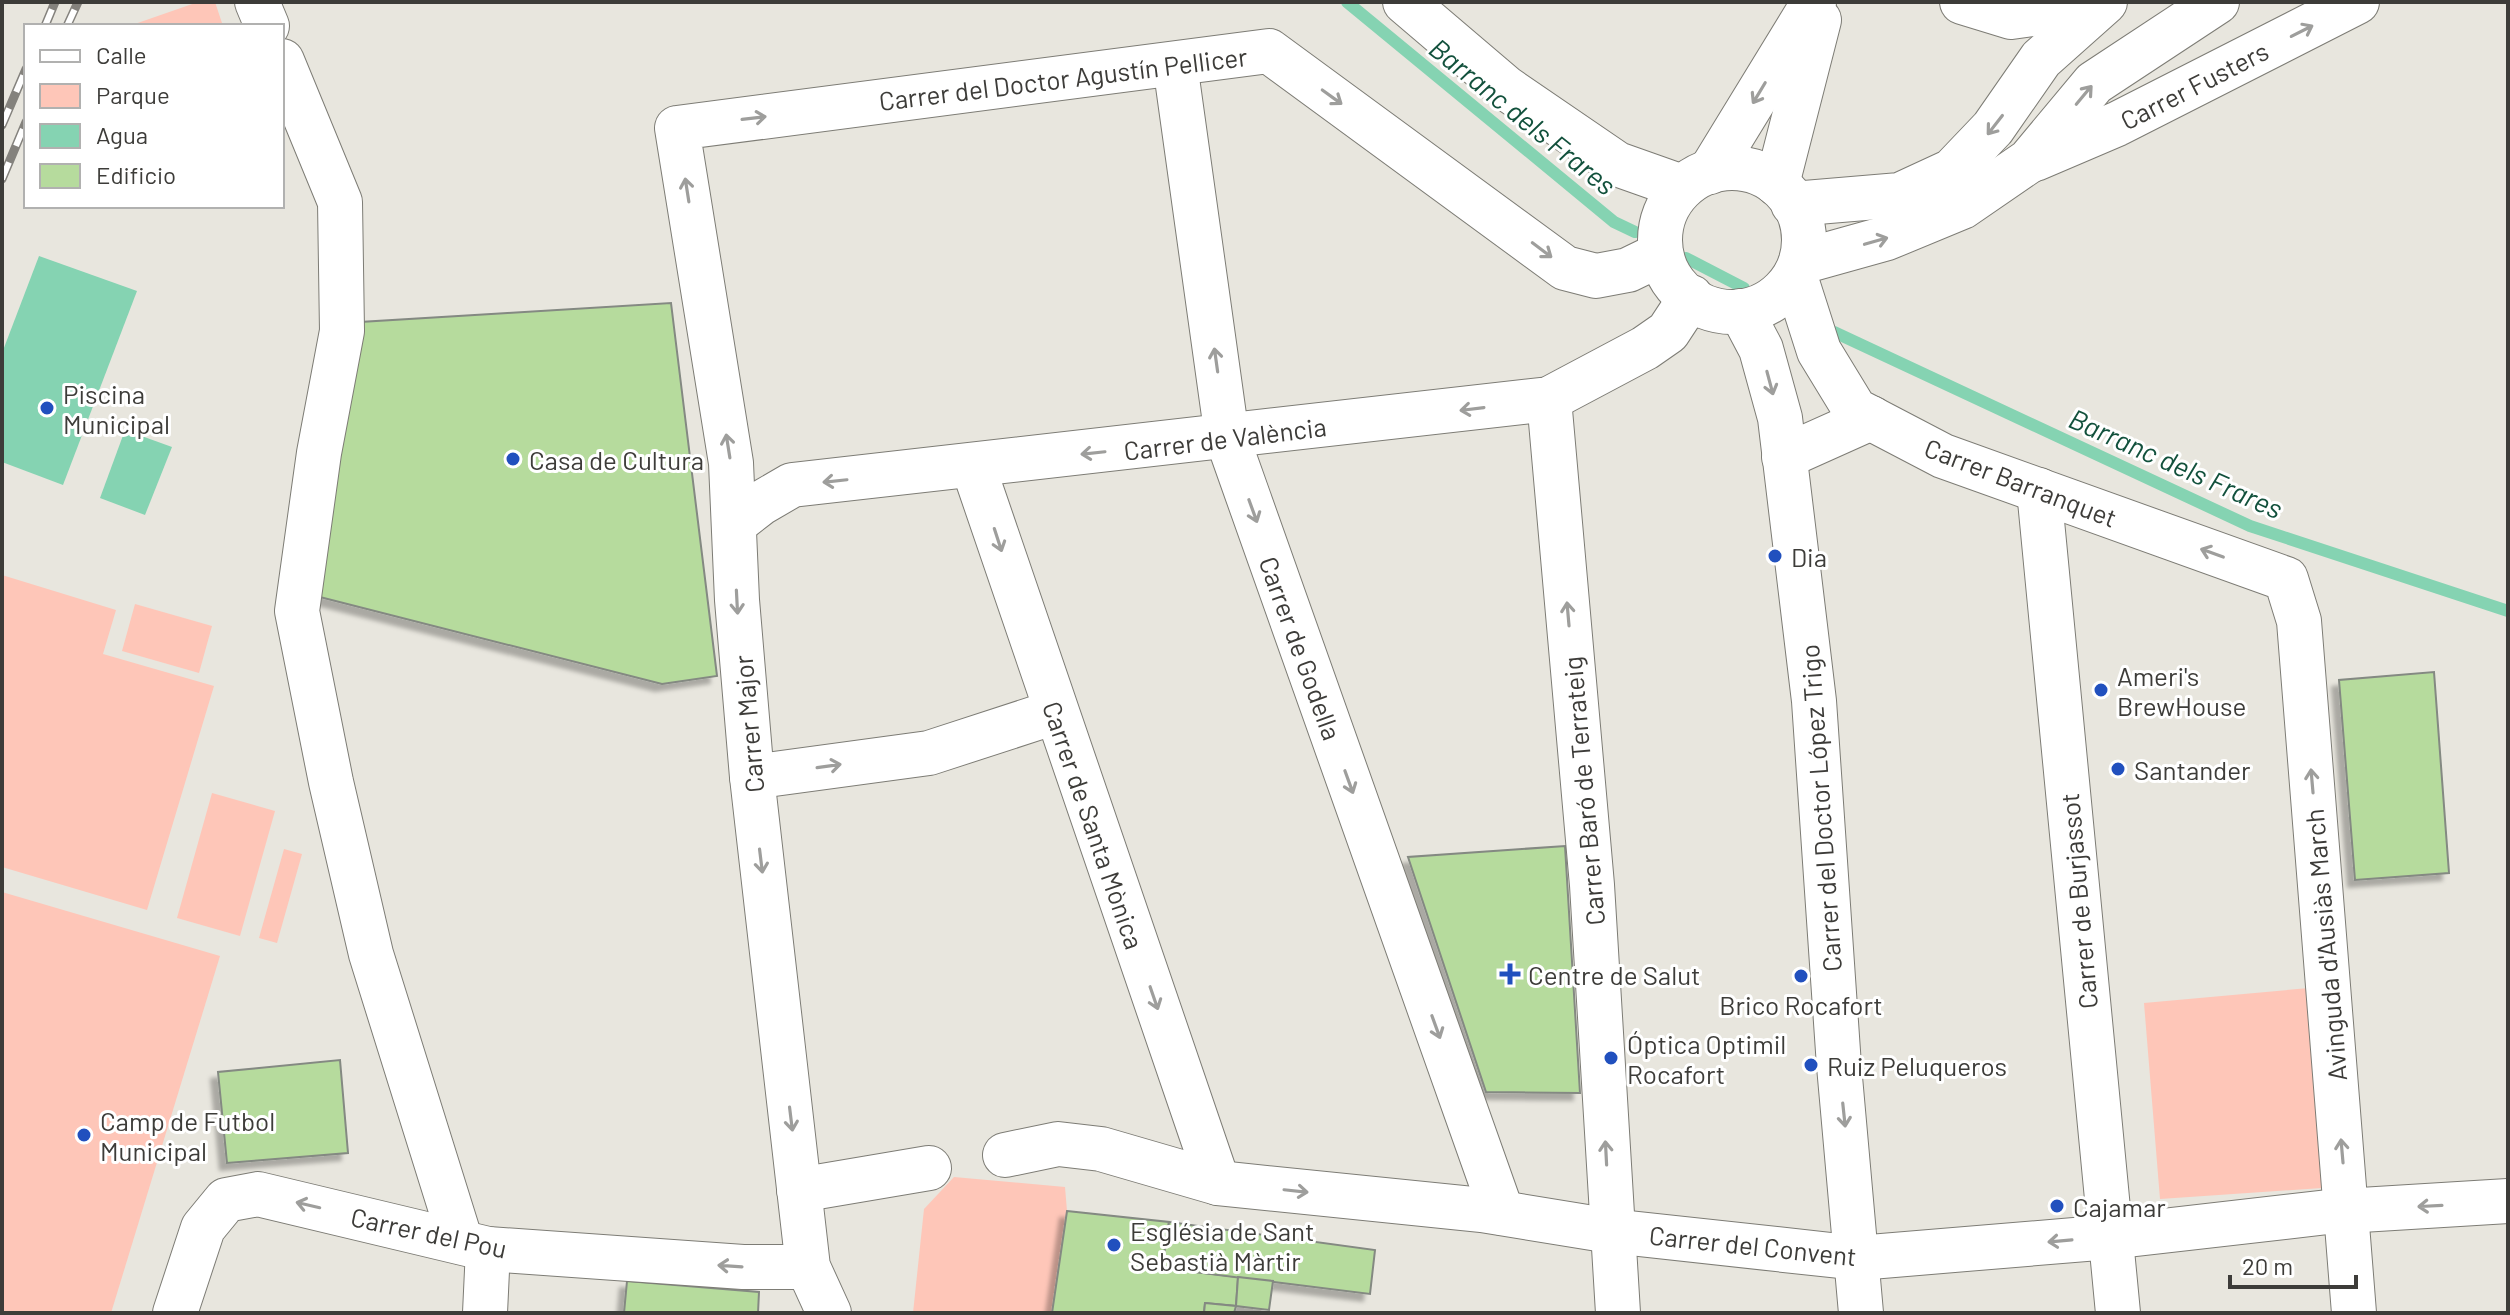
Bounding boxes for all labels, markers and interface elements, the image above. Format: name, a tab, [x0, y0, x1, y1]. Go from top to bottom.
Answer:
one-way arrow	[2289, 22, 2313, 38]
legend	[24, 24, 284, 208]
water label: Barranc dels Frares	[1423, 30, 1623, 202]
street label: Carrer Fusters	[2115, 34, 2273, 136]
text: Calle	[96, 40, 147, 69]
street label: Carrer del Doctor Agustín Pellicer	[877, 40, 1250, 116]
text: Parque	[96, 80, 170, 109]
one-way arrow	[1751, 81, 1767, 103]
one-way arrow	[2076, 85, 2093, 106]
one-way arrow	[1321, 89, 1343, 105]
one-way arrow	[741, 110, 766, 125]
one-way arrow	[1986, 114, 2004, 135]
text: Agua	[96, 120, 148, 149]
text: Edificio	[96, 160, 176, 189]
one-way arrow	[679, 177, 694, 203]
one-way arrow	[1863, 233, 1889, 248]
one-way arrow	[1531, 242, 1553, 259]
one-way arrow	[1208, 348, 1223, 373]
one-way arrow	[1764, 370, 1779, 396]
place label: Piscina Municipal	[63, 378, 170, 439]
marker: Piscina Municipal	[38, 399, 56, 417]
one-way arrow	[1459, 401, 1486, 416]
water label: Barranc dels Frares	[2064, 401, 2288, 525]
street label: Carrer de València	[1122, 410, 1328, 466]
street label: Carrer Barranquet	[1921, 431, 2121, 533]
one-way arrow	[720, 434, 735, 459]
place label: Casa de Cultura	[529, 444, 704, 475]
one-way arrow	[1081, 445, 1107, 460]
marker: Casa de Cultura	[504, 450, 522, 468]
one-way arrow	[822, 473, 849, 488]
one-way arrow	[1246, 498, 1261, 523]
one-way arrow	[991, 527, 1006, 552]
place label: Dia	[1791, 541, 1827, 572]
one-way arrow	[2200, 544, 2225, 559]
marker: Dia	[1766, 547, 1784, 565]
street label: Carrer de Godella	[1253, 552, 1349, 744]
one-way arrow	[730, 588, 745, 615]
one-way arrow	[1560, 601, 1575, 628]
street label: Carrer del Doctor López Trigo	[1793, 643, 1847, 973]
street label: Carrer Major	[726, 653, 769, 794]
street label: Carrer Baró de Terrateig	[1556, 655, 1610, 927]
place label: Ameri's BrewHouse	[2117, 660, 2246, 721]
marker: Ameri's BrewHouse	[2092, 681, 2110, 699]
street label: Carrer de Santa Mònica	[1037, 697, 1151, 953]
place label: Santander	[2134, 754, 2251, 785]
one-way arrow	[815, 759, 842, 774]
marker: Santander	[2109, 760, 2127, 778]
one-way arrow	[2304, 768, 2319, 795]
one-way arrow	[1343, 770, 1357, 794]
street label: Carrer de Burjassot	[2053, 792, 2103, 1010]
street label: Avinguda d'Ausiàs March	[2298, 808, 2352, 1082]
one-way arrow	[754, 847, 769, 874]
place label: Centre de Salut	[1528, 959, 1701, 990]
marker: Centre de Salut	[1499, 963, 1521, 985]
marker: Brico Rocafort	[1792, 967, 1810, 985]
one-way arrow	[1148, 985, 1162, 1010]
place label: Brico Rocafort	[1719, 989, 1883, 1020]
one-way arrow	[1430, 1015, 1444, 1039]
place label: Óptica Optimil Rocafort	[1627, 1028, 1786, 1089]
marker: Óptica Optimil Rocafort	[1602, 1049, 1620, 1067]
place label: Ruiz Peluqueros	[1827, 1050, 2007, 1081]
marker: Ruiz Peluqueros	[1802, 1056, 1820, 1074]
one-way arrow	[1836, 1101, 1851, 1128]
place label: Camp de Futbol Municipal	[100, 1105, 275, 1166]
one-way arrow	[784, 1106, 799, 1131]
marker: Camp de Futbol Municipal	[75, 1126, 93, 1144]
one-way arrow	[2334, 1139, 2349, 1165]
one-way arrow	[1599, 1140, 1614, 1167]
one-way arrow	[1282, 1183, 1309, 1198]
place label: Cajamar	[2073, 1191, 2166, 1222]
one-way arrow	[295, 1197, 321, 1212]
marker: Cajamar	[2048, 1197, 2066, 1215]
one-way arrow	[2417, 1198, 2444, 1213]
street label: Carrer del Pou	[348, 1200, 510, 1264]
place label: Església de Sant Sebastià Màrtir	[1130, 1215, 1315, 1276]
street label: Carrer del Convent	[1648, 1219, 1858, 1271]
one-way arrow	[2047, 1234, 2074, 1249]
marker: Església de Sant Sebastià Màrtir	[1105, 1236, 1123, 1254]
scale bar	[2230, 1239, 2356, 1289]
text: 20 m	[2242, 1251, 2293, 1280]
one-way arrow	[717, 1258, 744, 1273]

